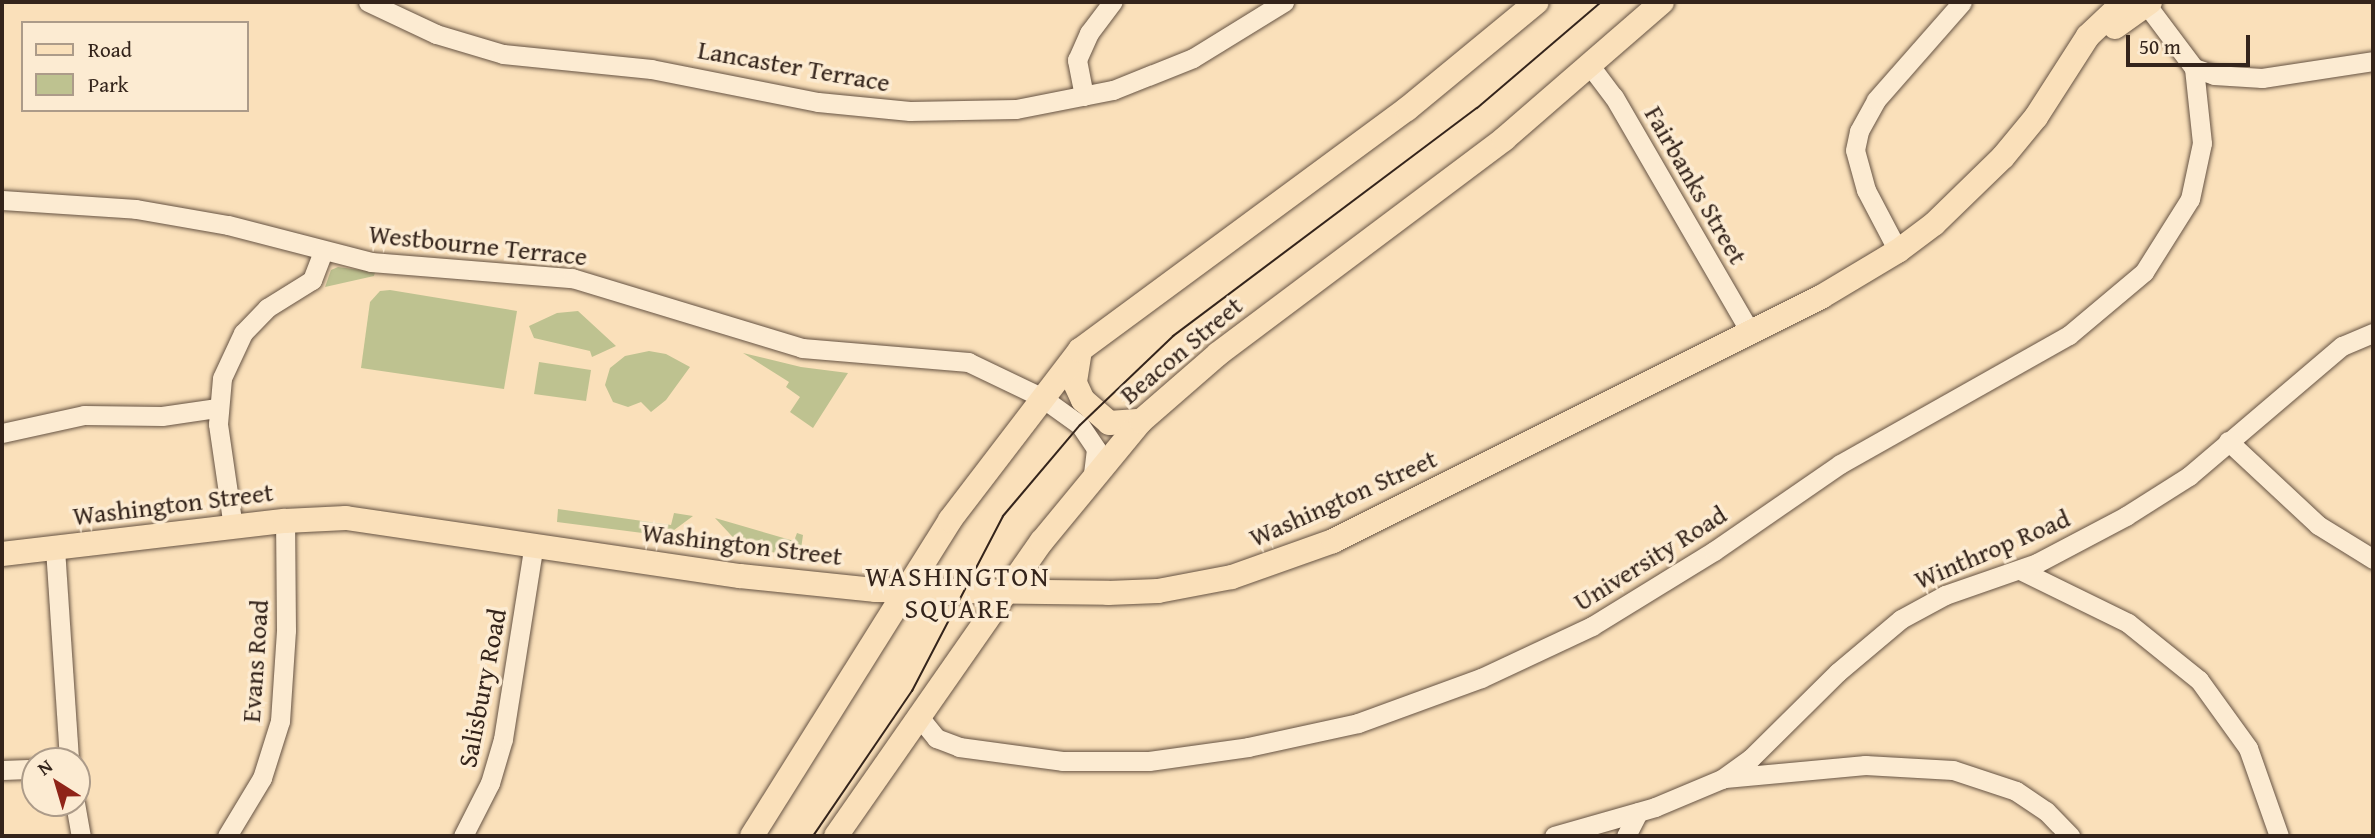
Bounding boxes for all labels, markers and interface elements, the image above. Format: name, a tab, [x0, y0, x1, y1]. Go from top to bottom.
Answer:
legend	[21, 21, 248, 112]
scale bar	[2130, 21, 2254, 65]
text: 50 m	[2139, 31, 2181, 62]
text: Road	[88, 34, 132, 65]
street label: Lancaster Terrace	[696, 34, 892, 98]
text: Park	[88, 69, 129, 100]
street label: Fairbanks Street	[1638, 100, 1754, 270]
street label: Westbourne Terrace	[367, 218, 589, 272]
street label: Beacon Street	[1113, 290, 1249, 410]
street label: Washington Street	[1245, 443, 1441, 553]
street label: Washington Street	[71, 476, 275, 532]
street label: University Road	[1568, 499, 1732, 617]
street label: Winthrop Road	[1910, 502, 2074, 596]
street label: Washington Street	[640, 516, 844, 572]
district label: WASHINGTON SQUARE	[867, 559, 1049, 625]
street label: Evans Road	[235, 599, 275, 723]
street label: Salisbury Road	[451, 606, 513, 770]
north arrow	[21, 747, 91, 817]
text: N	[31, 752, 58, 782]

